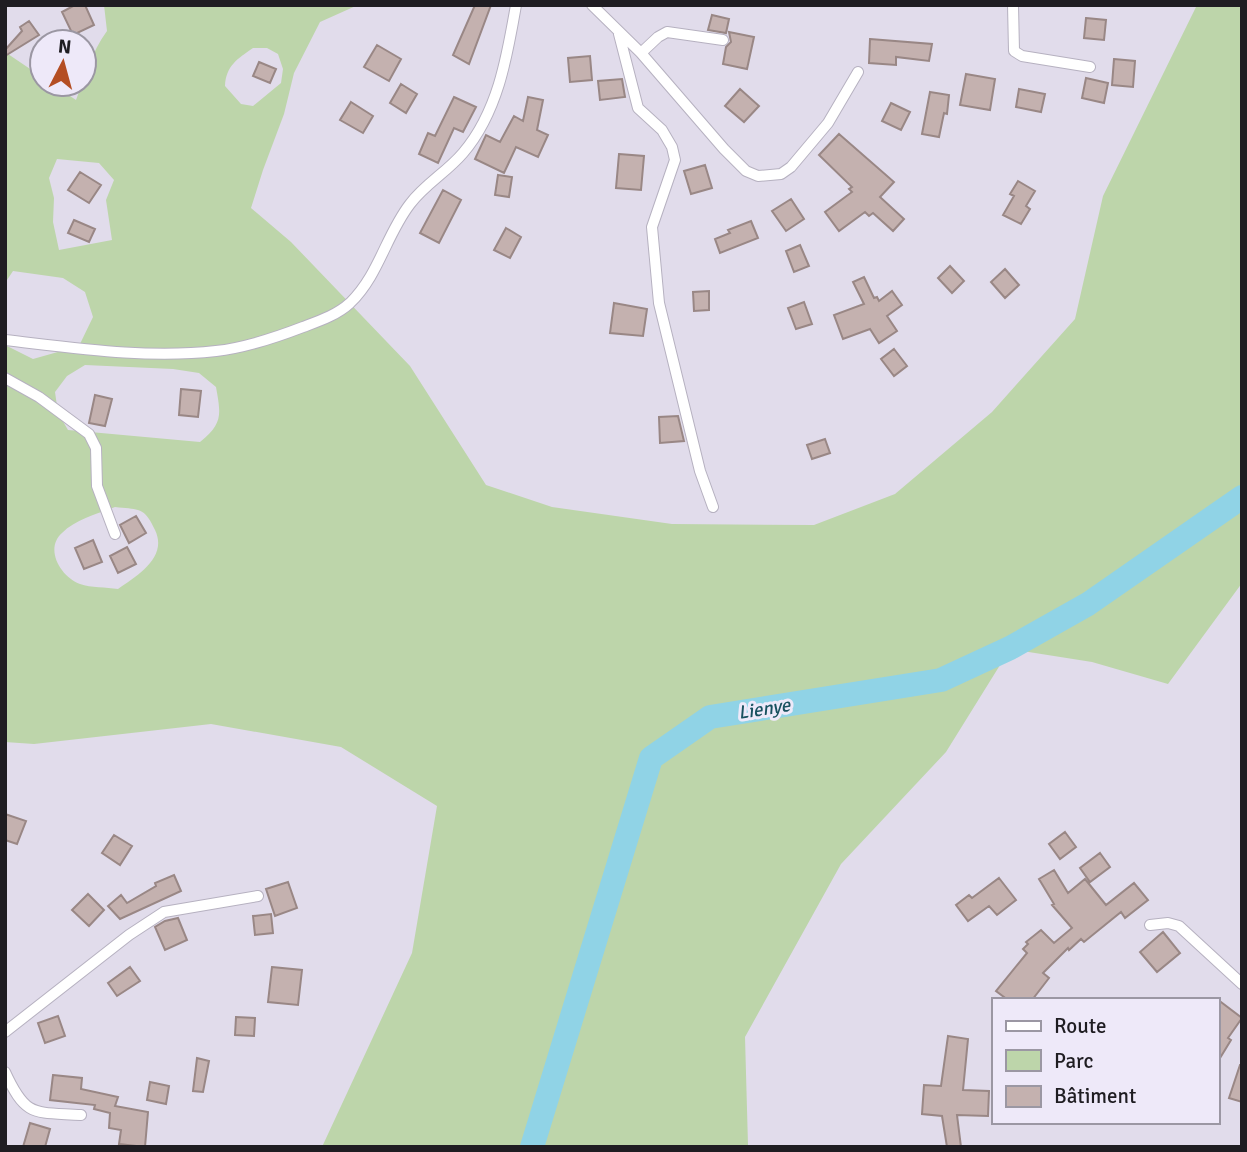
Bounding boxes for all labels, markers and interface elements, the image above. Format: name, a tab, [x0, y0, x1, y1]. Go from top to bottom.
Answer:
north arrow	[28, 28, 98, 98]
text: N	[57, 34, 72, 60]
water label: Lienye	[736, 693, 793, 725]
legend	[992, 998, 1219, 1124]
text: Route	[1054, 1013, 1106, 1039]
text: Parc	[1054, 1048, 1093, 1074]
text: Bâtiment	[1054, 1083, 1136, 1109]

